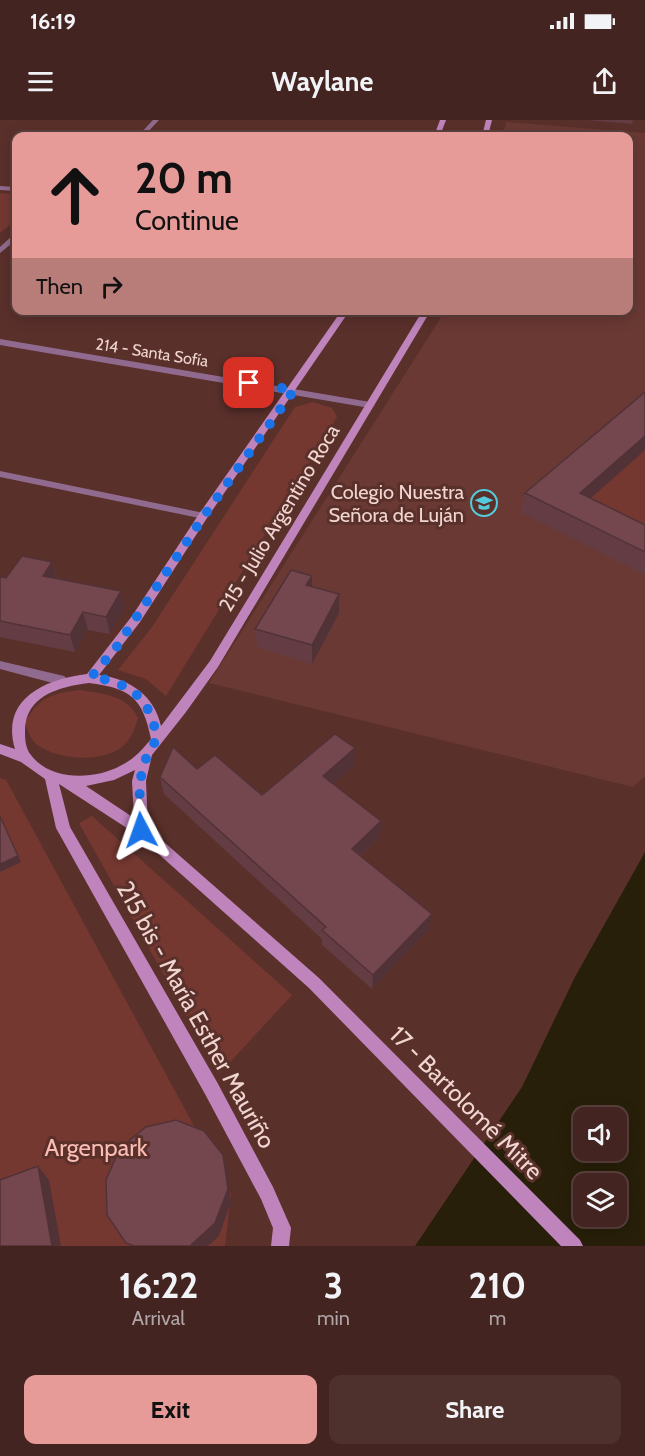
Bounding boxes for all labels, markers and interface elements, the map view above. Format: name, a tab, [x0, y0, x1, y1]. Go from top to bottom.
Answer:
text: 16:19	[30, 8, 76, 35]
icon: menu	[24, 65, 57, 98]
text: Waylane	[272, 65, 373, 98]
icon: share	[588, 65, 621, 98]
text: 20 m	[135, 152, 233, 204]
icon: ahead	[36, 156, 114, 234]
text: Continue	[135, 204, 239, 237]
icon: right	[95, 270, 128, 303]
text: Then	[36, 273, 83, 300]
street label: 214 - Santa Sofía	[94, 334, 210, 371]
pin	[223, 357, 274, 408]
icon: arrive	[232, 366, 265, 399]
street label: 215 - Julio Argentino Roca	[214, 420, 345, 616]
place label: Colegio Nuestra Señora de Luján	[328, 480, 464, 527]
school or university icon: Colegio Nuestra Señora de Luján	[469, 488, 499, 518]
position arrow	[109, 798, 173, 862]
street label: 215 bis - María Esther Mauriño	[111, 876, 282, 1153]
street label: 17 - Bartolomé Mitre	[384, 1020, 549, 1185]
map controls	[573, 1107, 627, 1227]
button: sound	[573, 1107, 627, 1161]
park label: Argenpark	[44, 1133, 148, 1162]
button: layers	[573, 1173, 627, 1227]
text: 16:22	[119, 1263, 198, 1307]
text: 3	[324, 1263, 343, 1307]
text: 210	[469, 1263, 526, 1307]
text: Arrival	[132, 1306, 185, 1330]
text: min	[317, 1306, 350, 1330]
text: m	[489, 1306, 506, 1330]
button: Exit	[24, 1375, 317, 1444]
button: Share	[329, 1375, 621, 1444]

